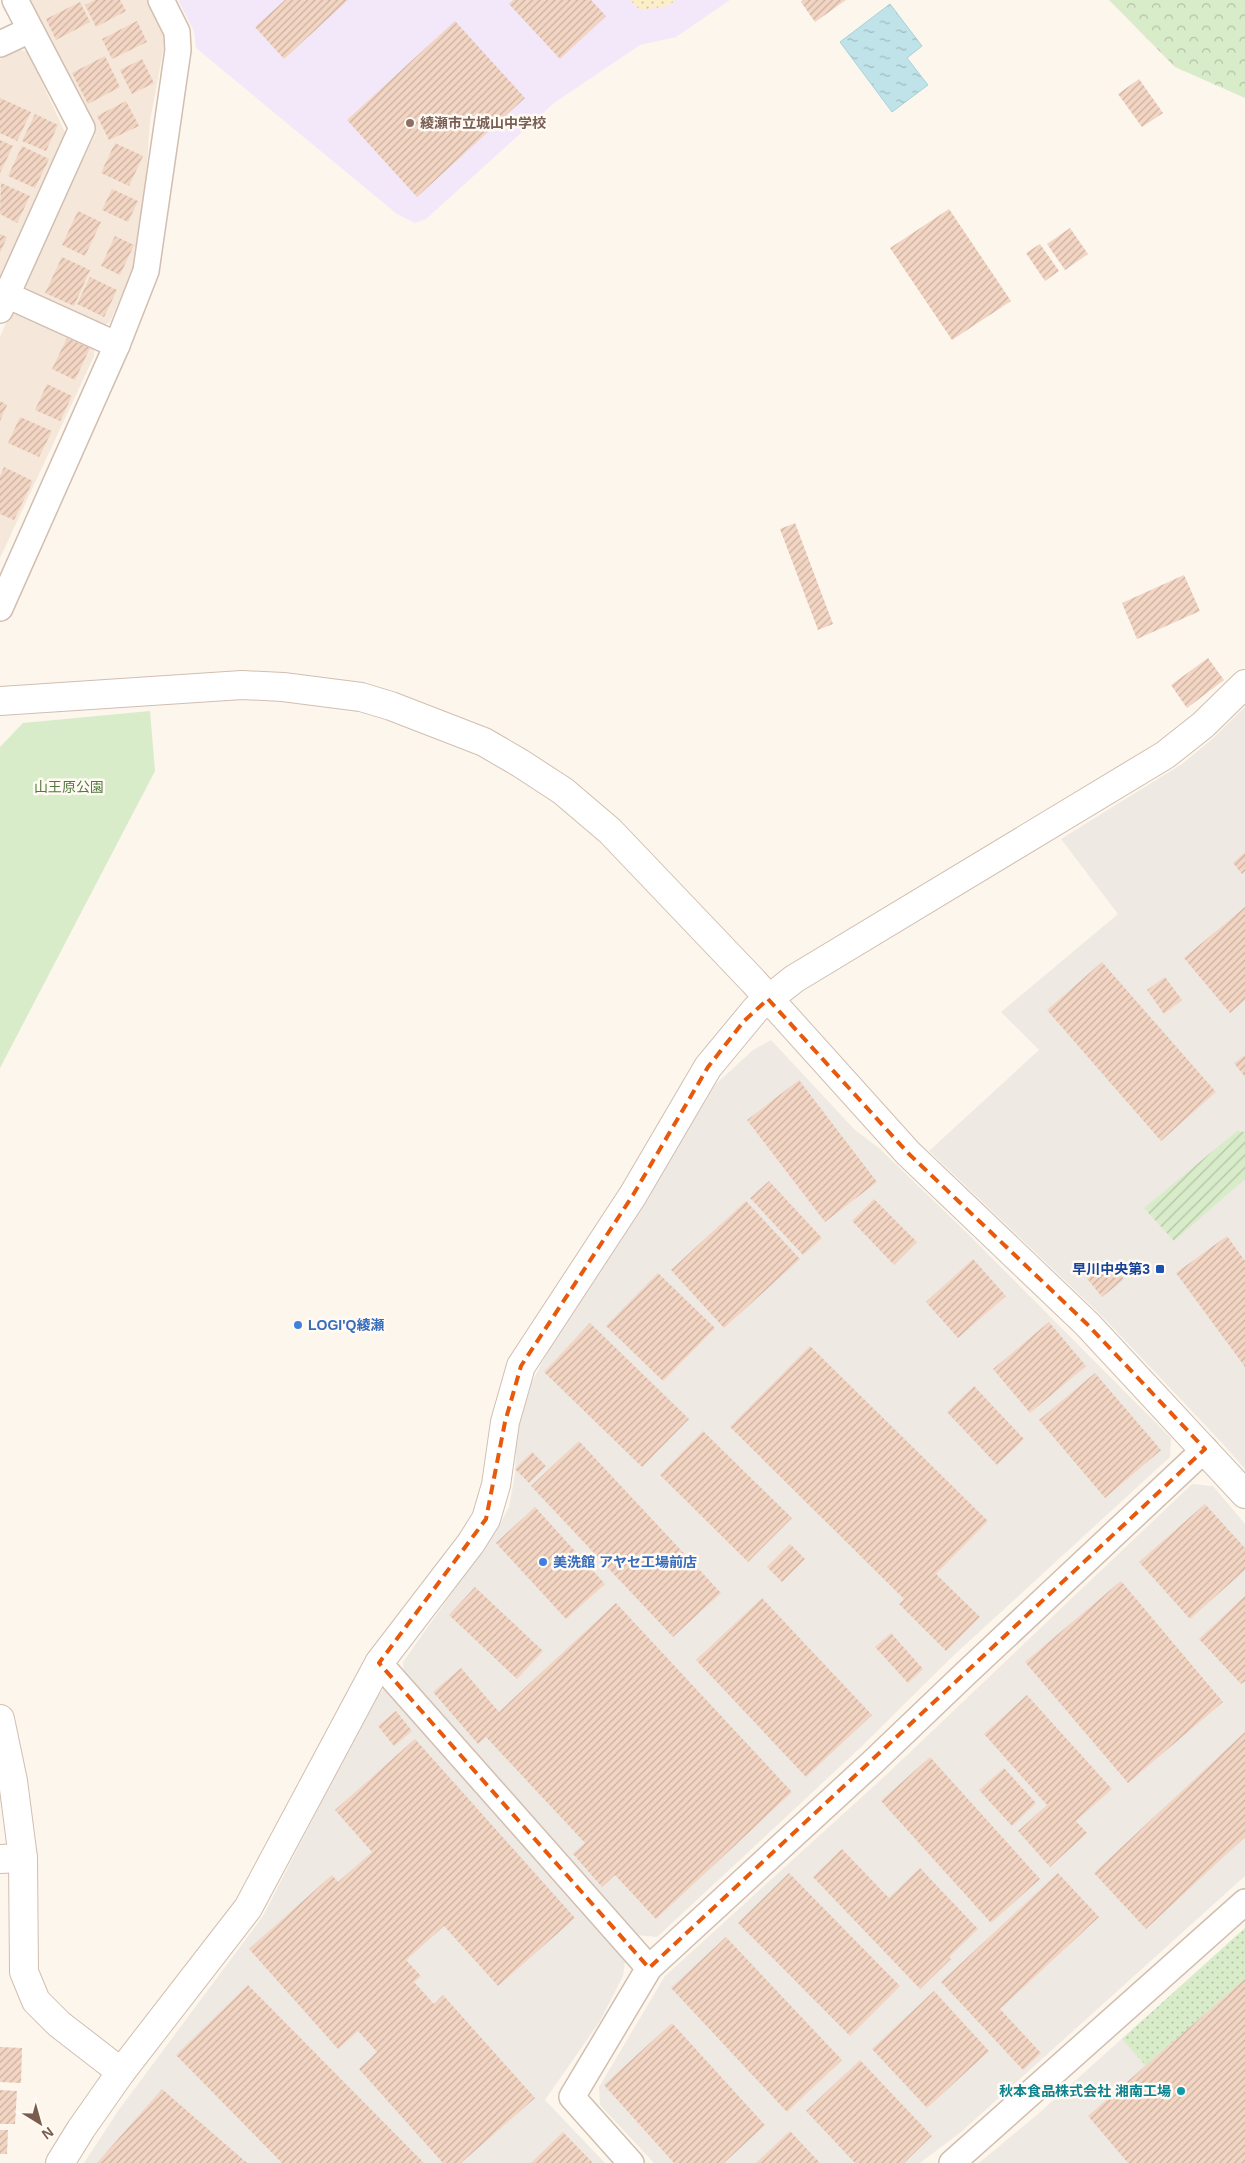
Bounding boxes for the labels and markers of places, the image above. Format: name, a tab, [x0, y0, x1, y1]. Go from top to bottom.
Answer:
place label: 綾瀬市立城山中学校	[420, 115, 546, 131]
marker: 綾瀬市立城山中学校	[404, 117, 416, 129]
place label: 早川中央第3	[1072, 1261, 1150, 1277]
marker: 早川中央第3	[1154, 1263, 1166, 1275]
place label: LOGI'Q綾瀬	[308, 1317, 384, 1333]
marker: LOGI'Q綾瀬	[292, 1319, 304, 1331]
place label: 美洗館 アヤセ工場前店	[553, 1554, 697, 1570]
marker: 美洗館 アヤセ工場前店	[537, 1556, 549, 1568]
place label: 秋本食品株式会社 湘南工場	[999, 2083, 1171, 2099]
marker: 秋本食品株式会社 湘南工場	[1175, 2085, 1187, 2097]

